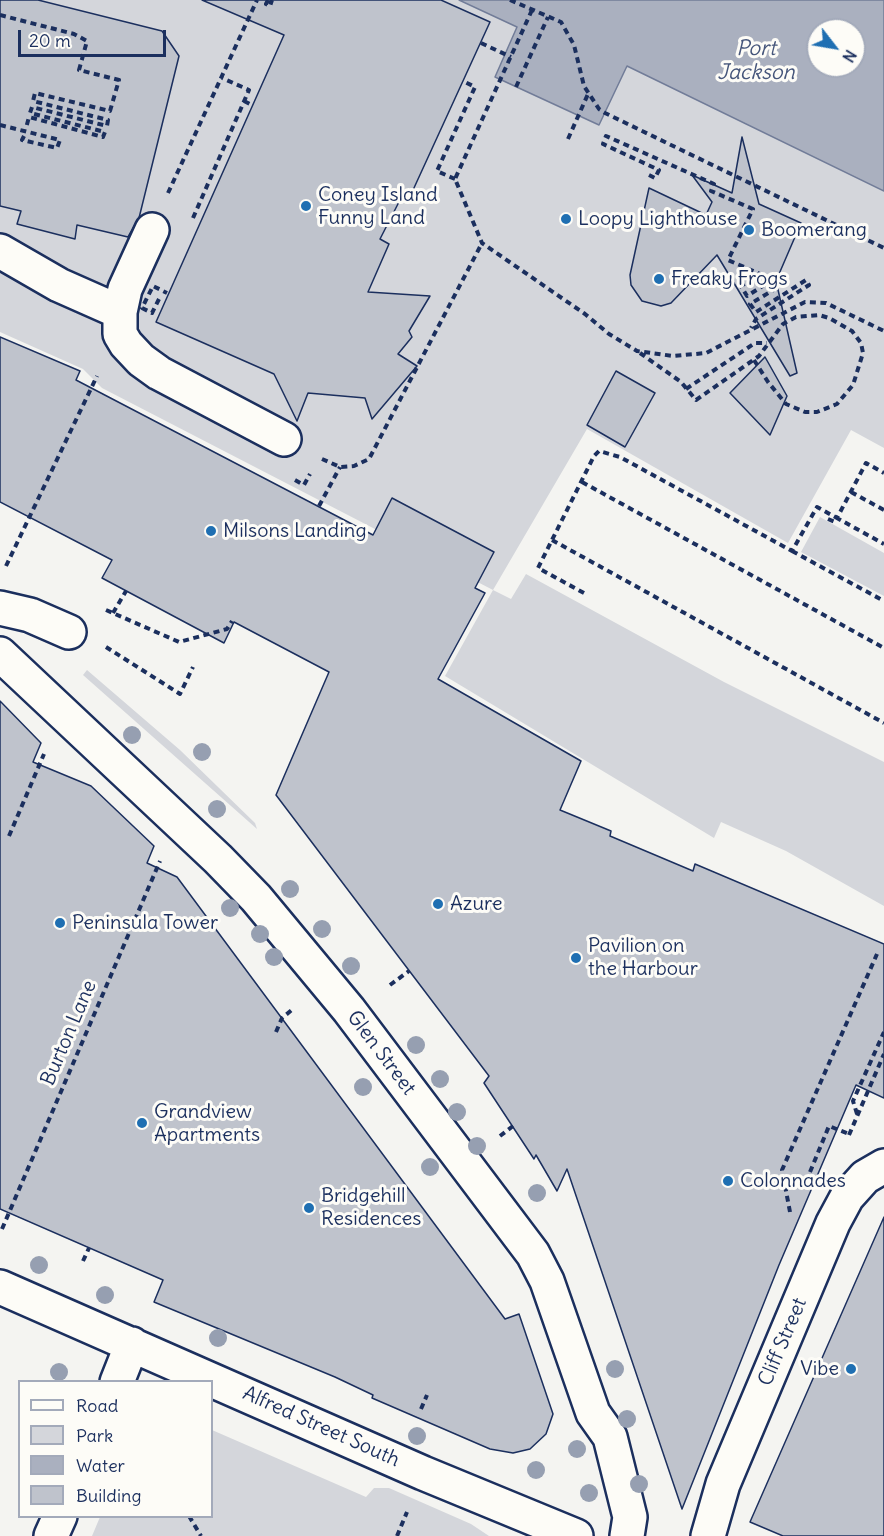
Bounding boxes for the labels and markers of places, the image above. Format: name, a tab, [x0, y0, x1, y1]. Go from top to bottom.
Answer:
place label: Coney Island Funny Land	[318, 183, 438, 230]
marker: Coney Island Funny Land	[299, 199, 313, 213]
place label: Loopy Lighthouse	[578, 207, 738, 231]
marker: Loopy Lighthouse	[559, 212, 573, 226]
place label: Boomerang	[761, 218, 867, 242]
marker: Boomerang	[742, 223, 756, 237]
place label: Freaky Frogs	[671, 267, 788, 291]
marker: Freaky Frogs	[652, 272, 666, 286]
place label: Milsons Landing	[223, 519, 367, 543]
marker: Milsons Landing	[204, 524, 218, 538]
place label: Azure	[450, 892, 502, 916]
marker: Azure	[431, 897, 445, 911]
place label: Peninsula Tower	[72, 911, 218, 935]
marker: Peninsula Tower	[53, 916, 67, 930]
place label: Pavilion on the Harbour	[588, 934, 698, 981]
marker: Pavilion on the Harbour	[569, 951, 583, 965]
place label: Grandview Apartments	[154, 1100, 260, 1147]
marker: Grandview Apartments	[135, 1116, 149, 1130]
place label: Colonnades	[740, 1169, 846, 1193]
marker: Colonnades	[721, 1174, 735, 1188]
place label: Bridgehill Residences	[321, 1184, 421, 1231]
marker: Bridgehill Residences	[302, 1201, 316, 1215]
place label: Vibe	[800, 1357, 839, 1381]
marker: Vibe	[844, 1362, 858, 1376]

